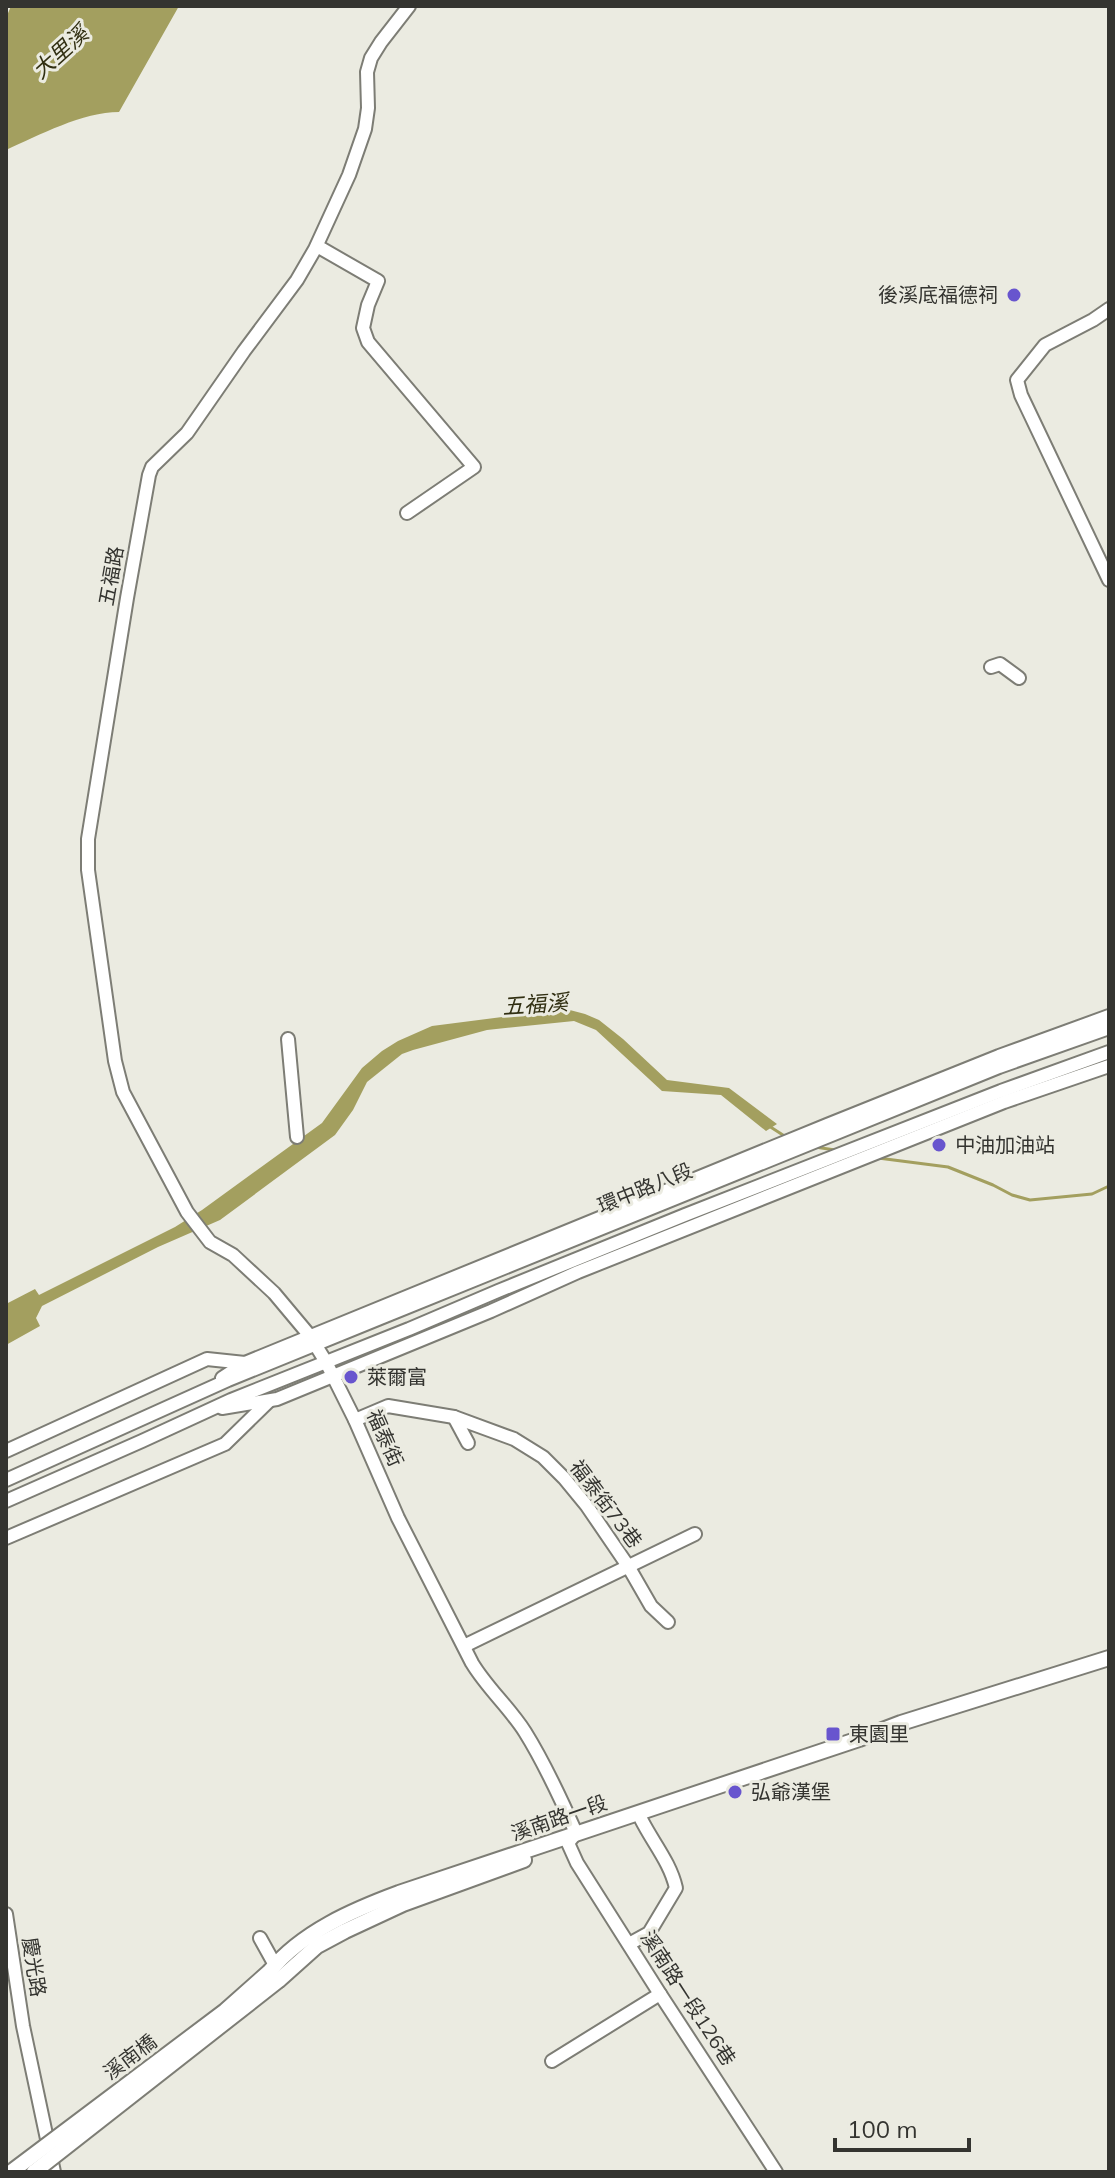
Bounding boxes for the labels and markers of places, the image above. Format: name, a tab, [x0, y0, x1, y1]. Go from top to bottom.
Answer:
place label: 後溪底福德祠	[878, 282, 998, 307]
marker: 後溪底福德祠	[1005, 286, 1023, 304]
place label: 中油加油站	[955, 1132, 1055, 1157]
marker: 中油加油站	[930, 1136, 948, 1154]
place label: 萊爾富	[367, 1364, 427, 1389]
marker: 萊爾富	[342, 1368, 360, 1386]
place label: 東園里	[849, 1721, 909, 1746]
marker: 東園里	[824, 1725, 842, 1743]
place label: 弘爺漢堡	[751, 1779, 831, 1804]
marker: 弘爺漢堡	[726, 1783, 744, 1801]

